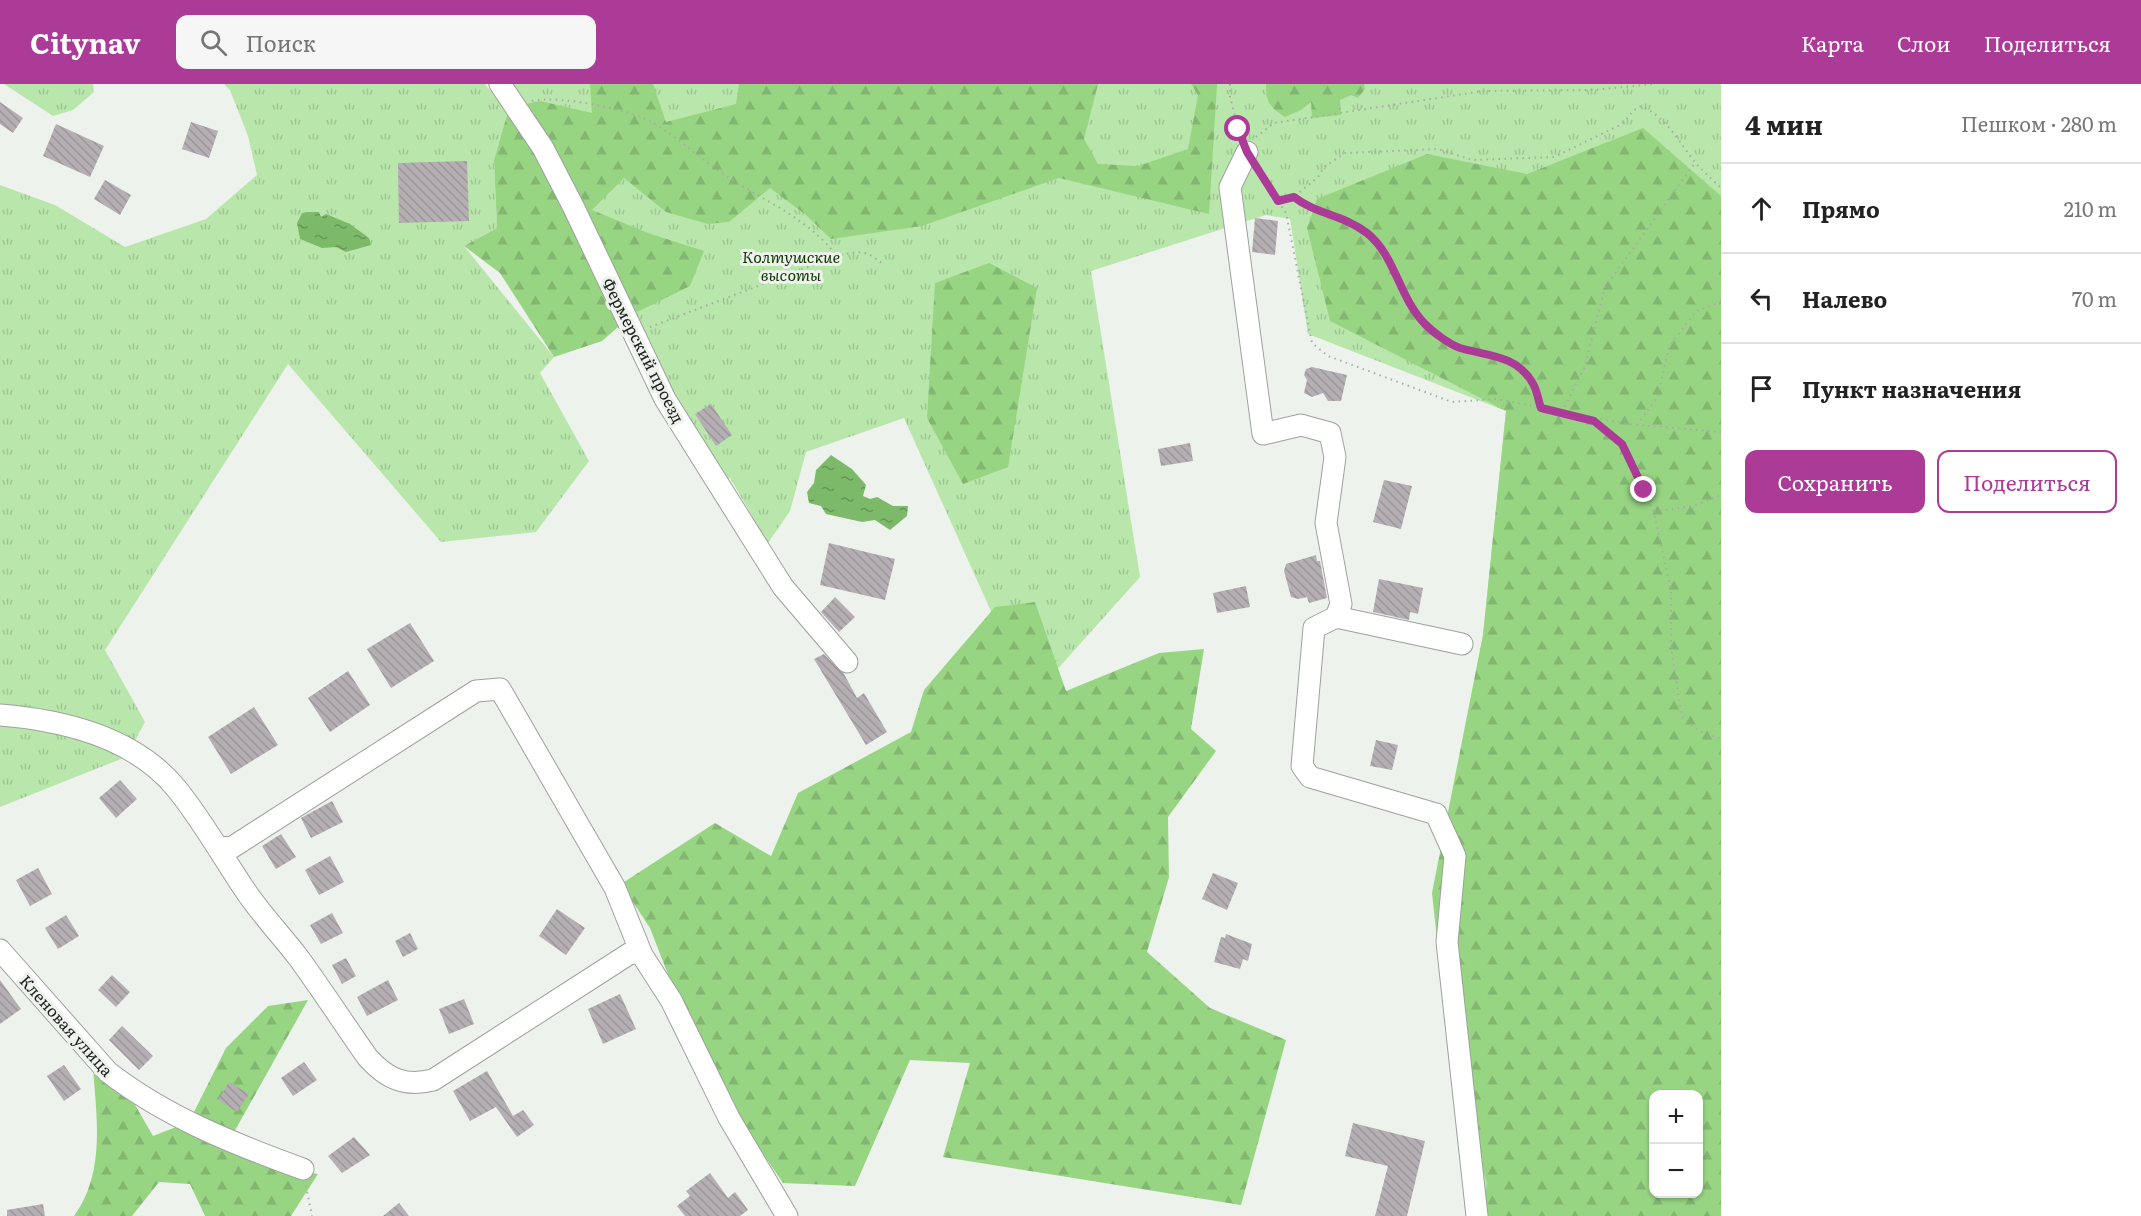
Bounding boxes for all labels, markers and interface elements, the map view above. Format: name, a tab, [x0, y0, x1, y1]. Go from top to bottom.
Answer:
search box	[176, 15, 596, 69]
text: Citynav	[30, 21, 140, 63]
icon: search	[197, 26, 230, 59]
text: Поиск	[245, 26, 316, 59]
text: Карта	[1801, 27, 1864, 58]
text: Слои	[1897, 27, 1951, 58]
text: Поделиться	[1984, 27, 2111, 58]
text: 4 мин	[1745, 104, 1823, 143]
text: Пешком · 280 m	[1961, 108, 2117, 138]
route start	[1224, 115, 1250, 141]
icon: ahead	[1745, 192, 1778, 225]
text: Прямо	[1802, 192, 1880, 225]
text: 210 m	[2064, 193, 2117, 223]
park label: Колтушские высоты	[742, 244, 840, 286]
street label: Фермерский проезд	[597, 273, 691, 427]
icon: left	[1745, 282, 1778, 315]
text: Налево	[1802, 282, 1887, 315]
text: 70 m	[2072, 283, 2117, 313]
icon: arrive	[1745, 372, 1778, 405]
text: Пункт назначения	[1802, 372, 2021, 405]
button: Сохранить	[1745, 450, 1925, 513]
button: Поделиться	[1937, 450, 2117, 513]
route end	[1630, 476, 1656, 502]
street label: Кленовая улица	[15, 969, 120, 1081]
map controls	[1649, 1090, 1703, 1198]
button: +	[1649, 1090, 1703, 1144]
button: −	[1649, 1144, 1703, 1198]

